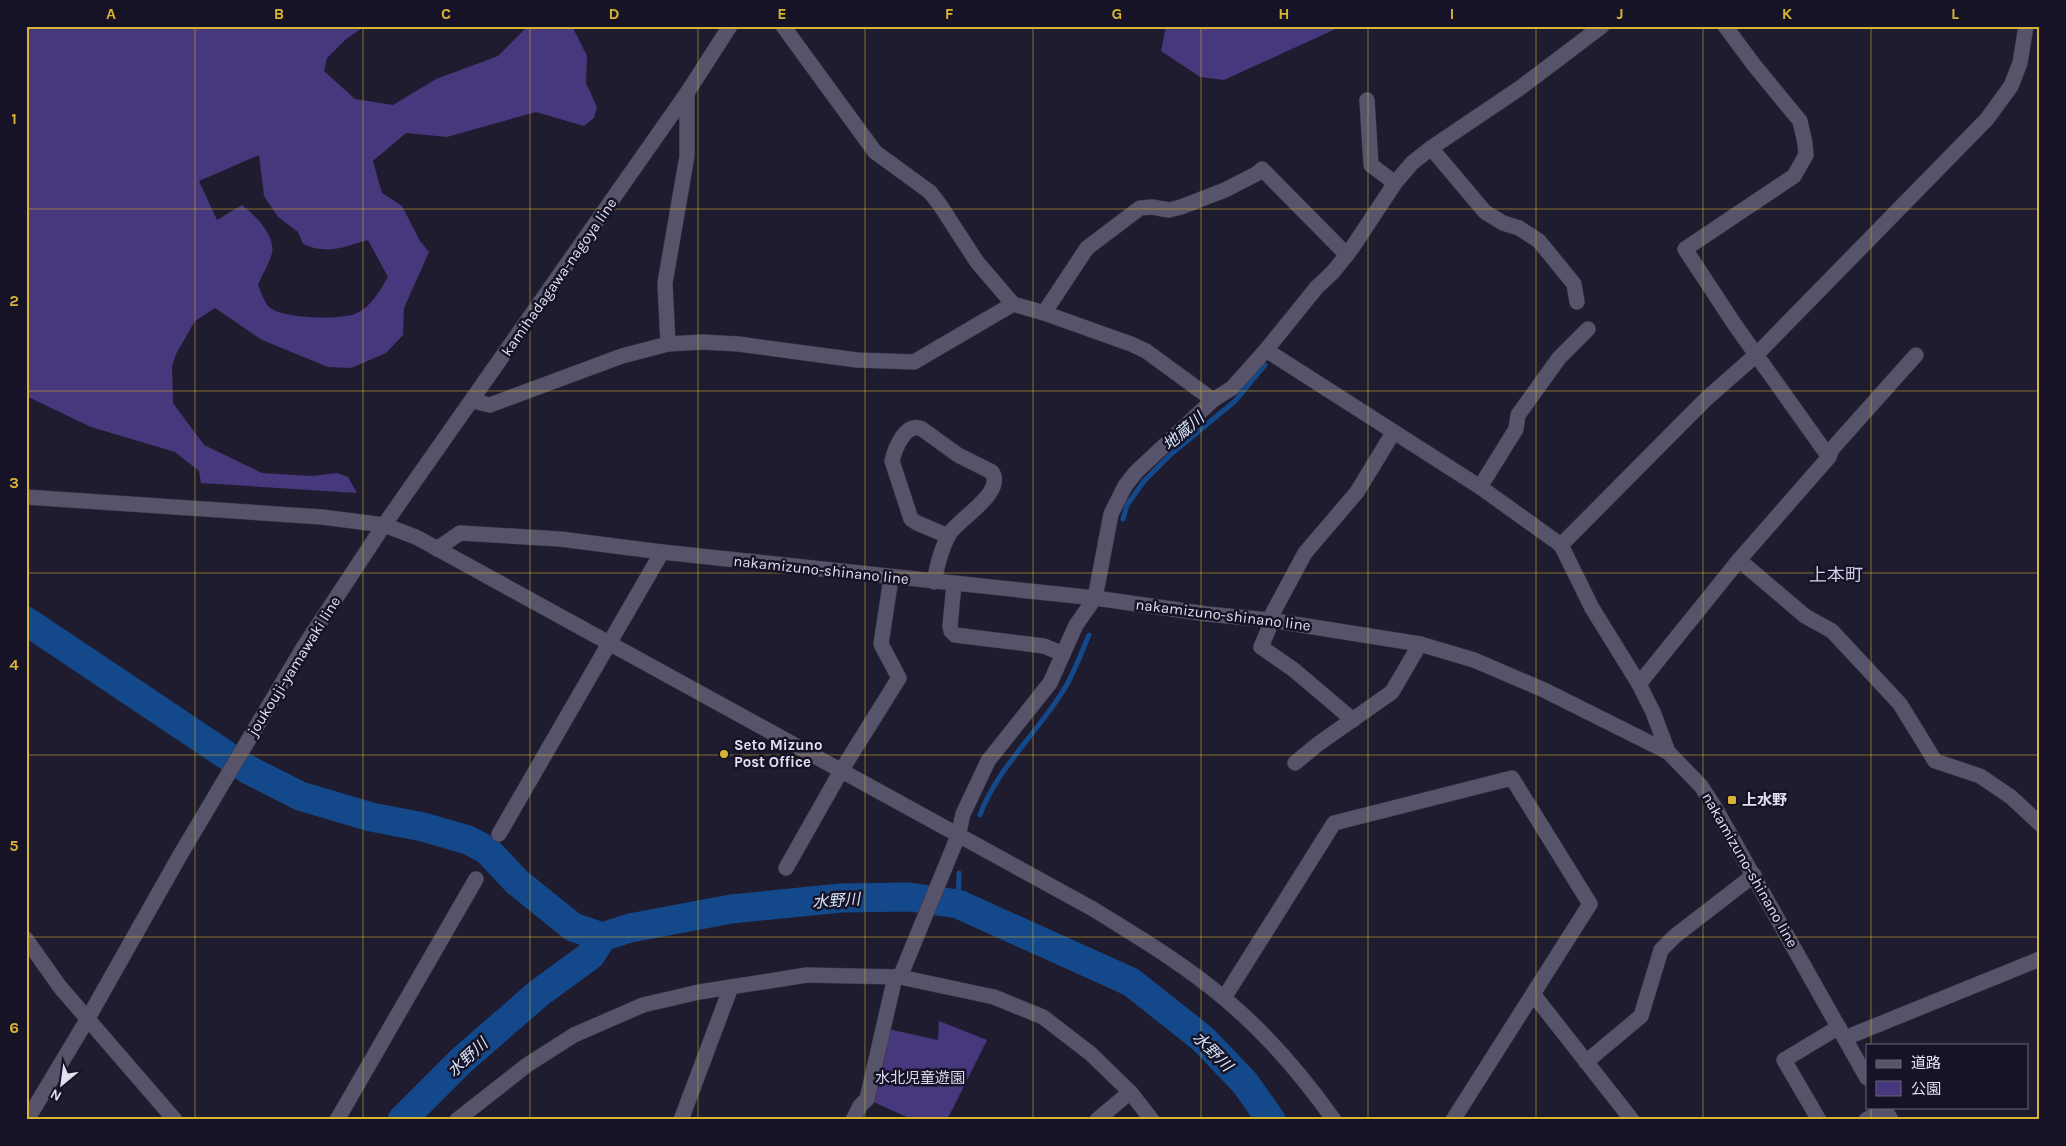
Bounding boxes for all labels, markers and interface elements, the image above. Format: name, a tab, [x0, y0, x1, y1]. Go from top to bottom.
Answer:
text: A	[106, 4, 116, 23]
text: B	[274, 4, 284, 23]
text: C	[441, 4, 451, 23]
text: D	[609, 4, 620, 23]
text: E	[777, 4, 787, 23]
text: F	[945, 4, 954, 23]
text: G	[1112, 4, 1122, 23]
text: H	[1278, 4, 1290, 23]
text: I	[1450, 4, 1454, 23]
text: J	[1616, 4, 1624, 23]
text: K	[1782, 4, 1793, 23]
text: L	[1951, 4, 1959, 23]
text: 1	[11, 109, 17, 128]
street label: kamihadagawa-nagoya line	[497, 194, 621, 360]
text: 2	[9, 291, 19, 310]
water label: 地蔵川	[1159, 407, 1209, 454]
text: 3	[9, 473, 19, 492]
street label: nakamizuno-shinano line	[732, 552, 910, 588]
district label: 上本町	[1809, 564, 1863, 586]
street label: joukouji-yamawaki line	[243, 593, 344, 741]
street label: nakamizuno-shinano line	[1134, 595, 1312, 635]
text: 4	[9, 655, 19, 674]
place label: Seto Mizuno Post Office	[734, 736, 822, 771]
marker: Seto Mizuno Post Office	[718, 748, 730, 760]
street label: nakamizuno-shinano line	[1698, 789, 1802, 951]
place label: 上水野	[1742, 791, 1787, 809]
marker: 上水野	[1726, 794, 1738, 806]
text: 5	[9, 836, 19, 855]
water label: 水野川	[811, 889, 863, 912]
text: 6	[9, 1018, 19, 1037]
water label: 水野川	[1189, 1028, 1238, 1076]
water label: 水野川	[443, 1033, 493, 1081]
legend	[1866, 1044, 2028, 1108]
text: 道路	[1911, 1054, 1941, 1072]
north arrow	[38, 1058, 88, 1108]
park label: 水北児童遊園	[875, 1069, 965, 1087]
text: 公園	[1911, 1080, 1941, 1098]
text: N	[47, 1085, 64, 1105]

